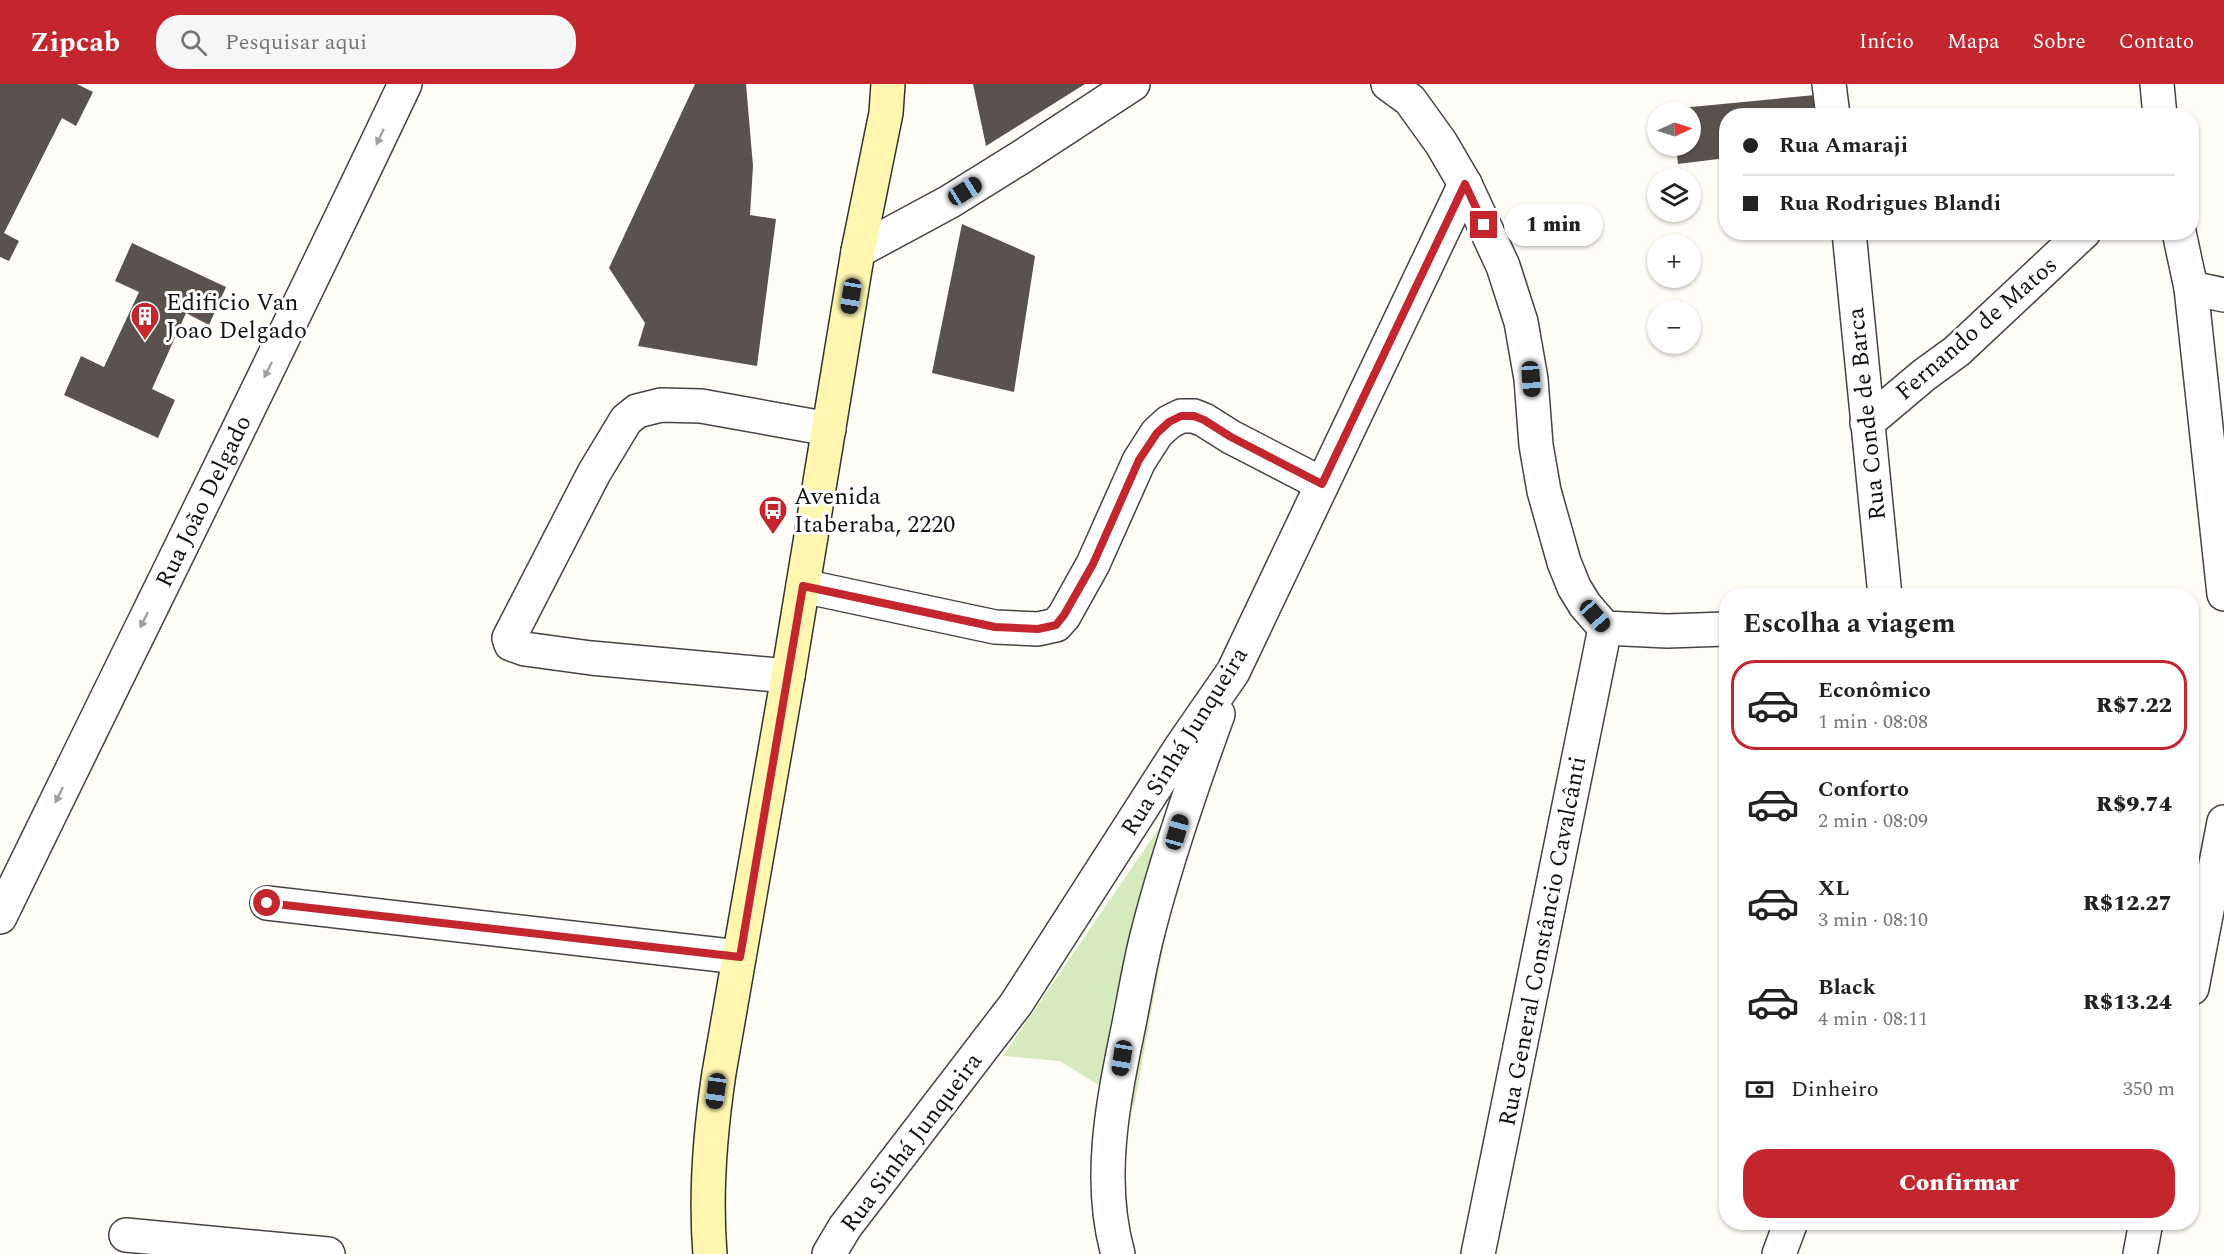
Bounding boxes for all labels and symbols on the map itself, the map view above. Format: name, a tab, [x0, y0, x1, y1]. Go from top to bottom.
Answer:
north arrow	[1647, 102, 1701, 156]
one-way arrow	[375, 128, 384, 145]
car	[945, 174, 985, 208]
callout: 1 min	[1505, 204, 1604, 246]
route end	[1470, 211, 1497, 238]
street label: Fernando de Matos	[1888, 248, 2066, 409]
car	[839, 277, 863, 315]
place label: Edificio Van Joao Delgado	[166, 285, 307, 349]
building icon: Edificio Van Joao Delgado	[129, 300, 161, 342]
street label: Rua Conde de Barca	[1838, 305, 1896, 522]
car	[1521, 360, 1541, 398]
one-way arrow	[264, 361, 273, 378]
street label: Rua João Delgado	[147, 409, 261, 594]
place label: Avenida Itaberaba, 2220	[794, 479, 955, 543]
bus stop icon: Avenida Itaberaba, 2220	[757, 494, 789, 536]
car	[1576, 597, 1614, 635]
one-way arrow	[140, 611, 149, 628]
street label: Rua Sinhá Junqueira	[1112, 640, 1258, 843]
street label: Rua General Constâncio Cavalcânti	[1489, 753, 1597, 1129]
one-way arrow	[55, 787, 64, 804]
car	[1163, 812, 1191, 852]
route start	[253, 889, 280, 916]
car	[1110, 1039, 1134, 1077]
street label: Rua Sinhá Junqueira	[832, 1045, 992, 1240]
car	[705, 1072, 727, 1110]

